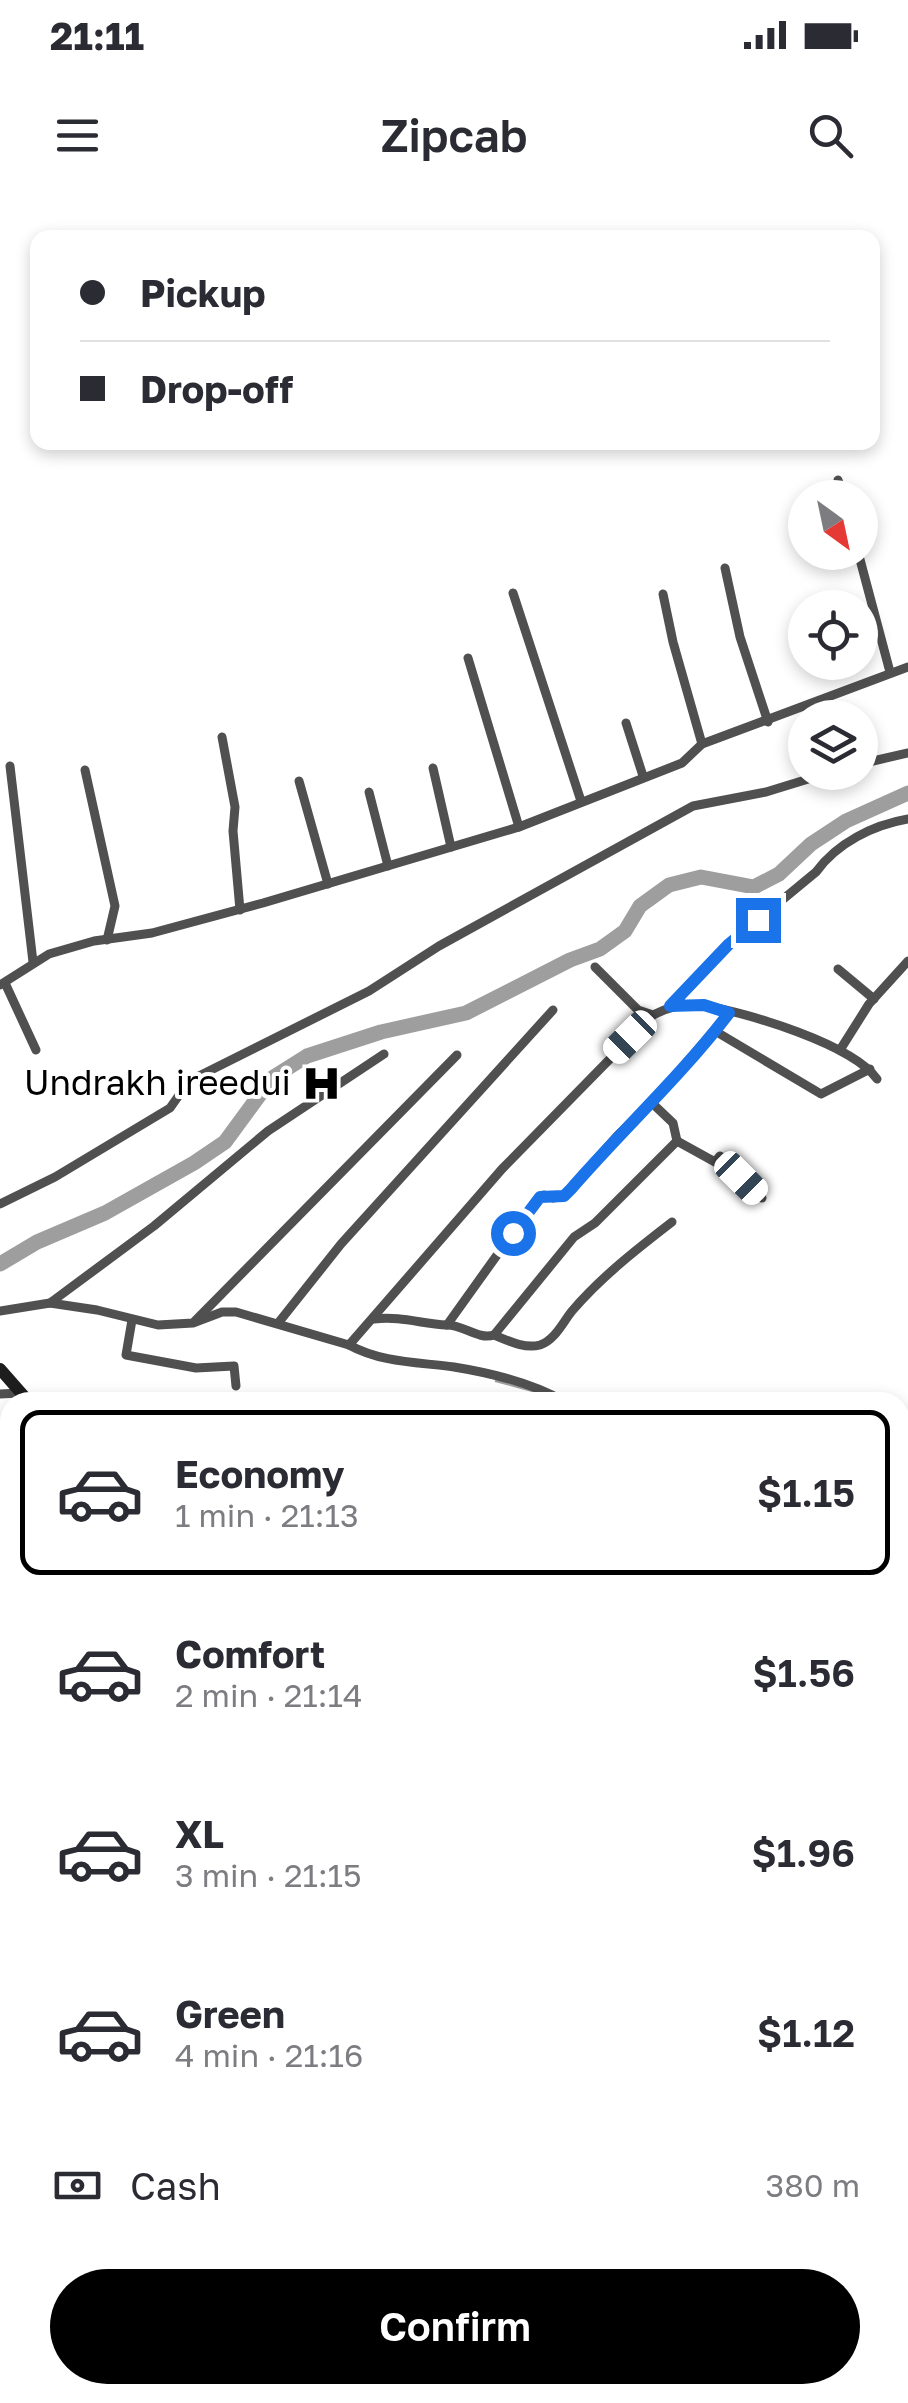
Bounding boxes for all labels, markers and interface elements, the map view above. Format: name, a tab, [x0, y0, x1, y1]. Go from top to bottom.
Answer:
text: 21:11	[50, 13, 144, 58]
icon: menu	[50, 108, 105, 163]
text: Zipcab	[381, 108, 527, 162]
icon: search	[803, 108, 858, 163]
text: Pickup	[140, 270, 266, 315]
text: Drop-off	[140, 366, 293, 411]
north arrow	[788, 480, 878, 570]
map controls	[788, 480, 878, 790]
button: locate	[788, 590, 878, 680]
button: layers	[788, 700, 878, 790]
route end	[736, 898, 781, 943]
car	[598, 1005, 662, 1069]
place label: Undrakh ireedui	[24, 1061, 291, 1103]
hospital icon: Undrakh ireedui	[300, 1062, 342, 1104]
car	[709, 1146, 773, 1210]
route start	[491, 1211, 536, 1256]
icon: car	[55, 1448, 145, 1538]
text: Economy	[175, 1451, 344, 1496]
text: $1.15	[757, 1470, 855, 1515]
text: 1 min · 21:13	[175, 1496, 359, 1534]
icon: car	[55, 1628, 145, 1718]
text: Comfort	[175, 1631, 325, 1676]
text: $1.56	[753, 1650, 855, 1695]
text: 2 min · 21:14	[175, 1676, 362, 1714]
icon: car	[55, 1808, 145, 1898]
text: XL	[175, 1811, 224, 1856]
text: $1.96	[752, 1830, 855, 1875]
text: 3 min · 21:15	[175, 1856, 362, 1894]
icon: car	[55, 1988, 145, 2078]
text: Green	[175, 1991, 285, 2036]
text: $1.12	[757, 2010, 855, 2055]
text: 4 min · 21:16	[175, 2036, 363, 2074]
icon: cash	[50, 2158, 105, 2213]
text: Cash	[130, 2163, 221, 2208]
text: 380 m	[766, 2166, 860, 2204]
button: Confirm	[50, 2269, 860, 2384]

